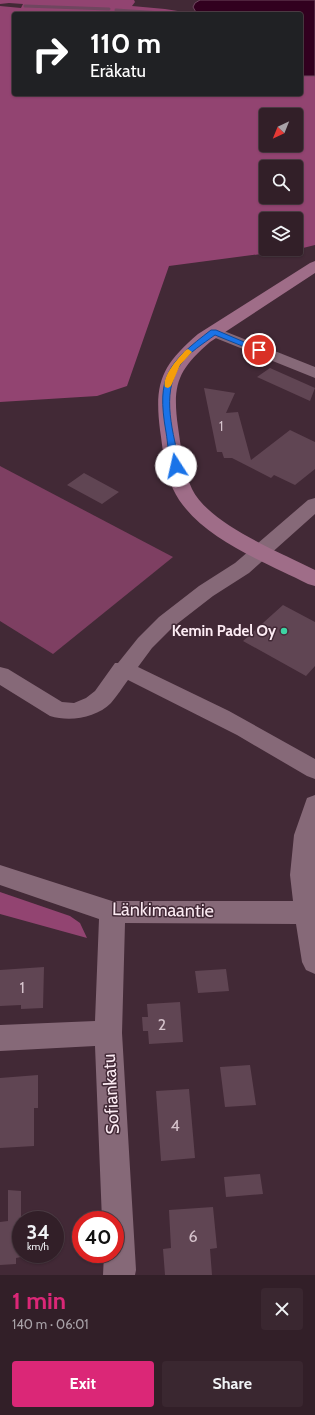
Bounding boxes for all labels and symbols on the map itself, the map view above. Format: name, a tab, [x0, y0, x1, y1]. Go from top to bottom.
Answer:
north arrow	[259, 108, 303, 152]
pin	[242, 333, 276, 367]
house number: 1	[219, 418, 223, 434]
position arrow	[155, 445, 197, 487]
place label: Kemin Padel Oy	[172, 622, 277, 640]
marker: Kemin Padel Oy	[279, 626, 289, 636]
street label: Länkimaantie	[112, 898, 214, 922]
house number: 1	[19, 978, 25, 997]
house number: 2	[158, 1015, 166, 1034]
street label: Sofiankatu	[98, 1053, 124, 1135]
house number: 4	[170, 1116, 180, 1135]
speed limit sign: 40	[72, 1211, 124, 1263]
house number: 6	[188, 1227, 198, 1246]

